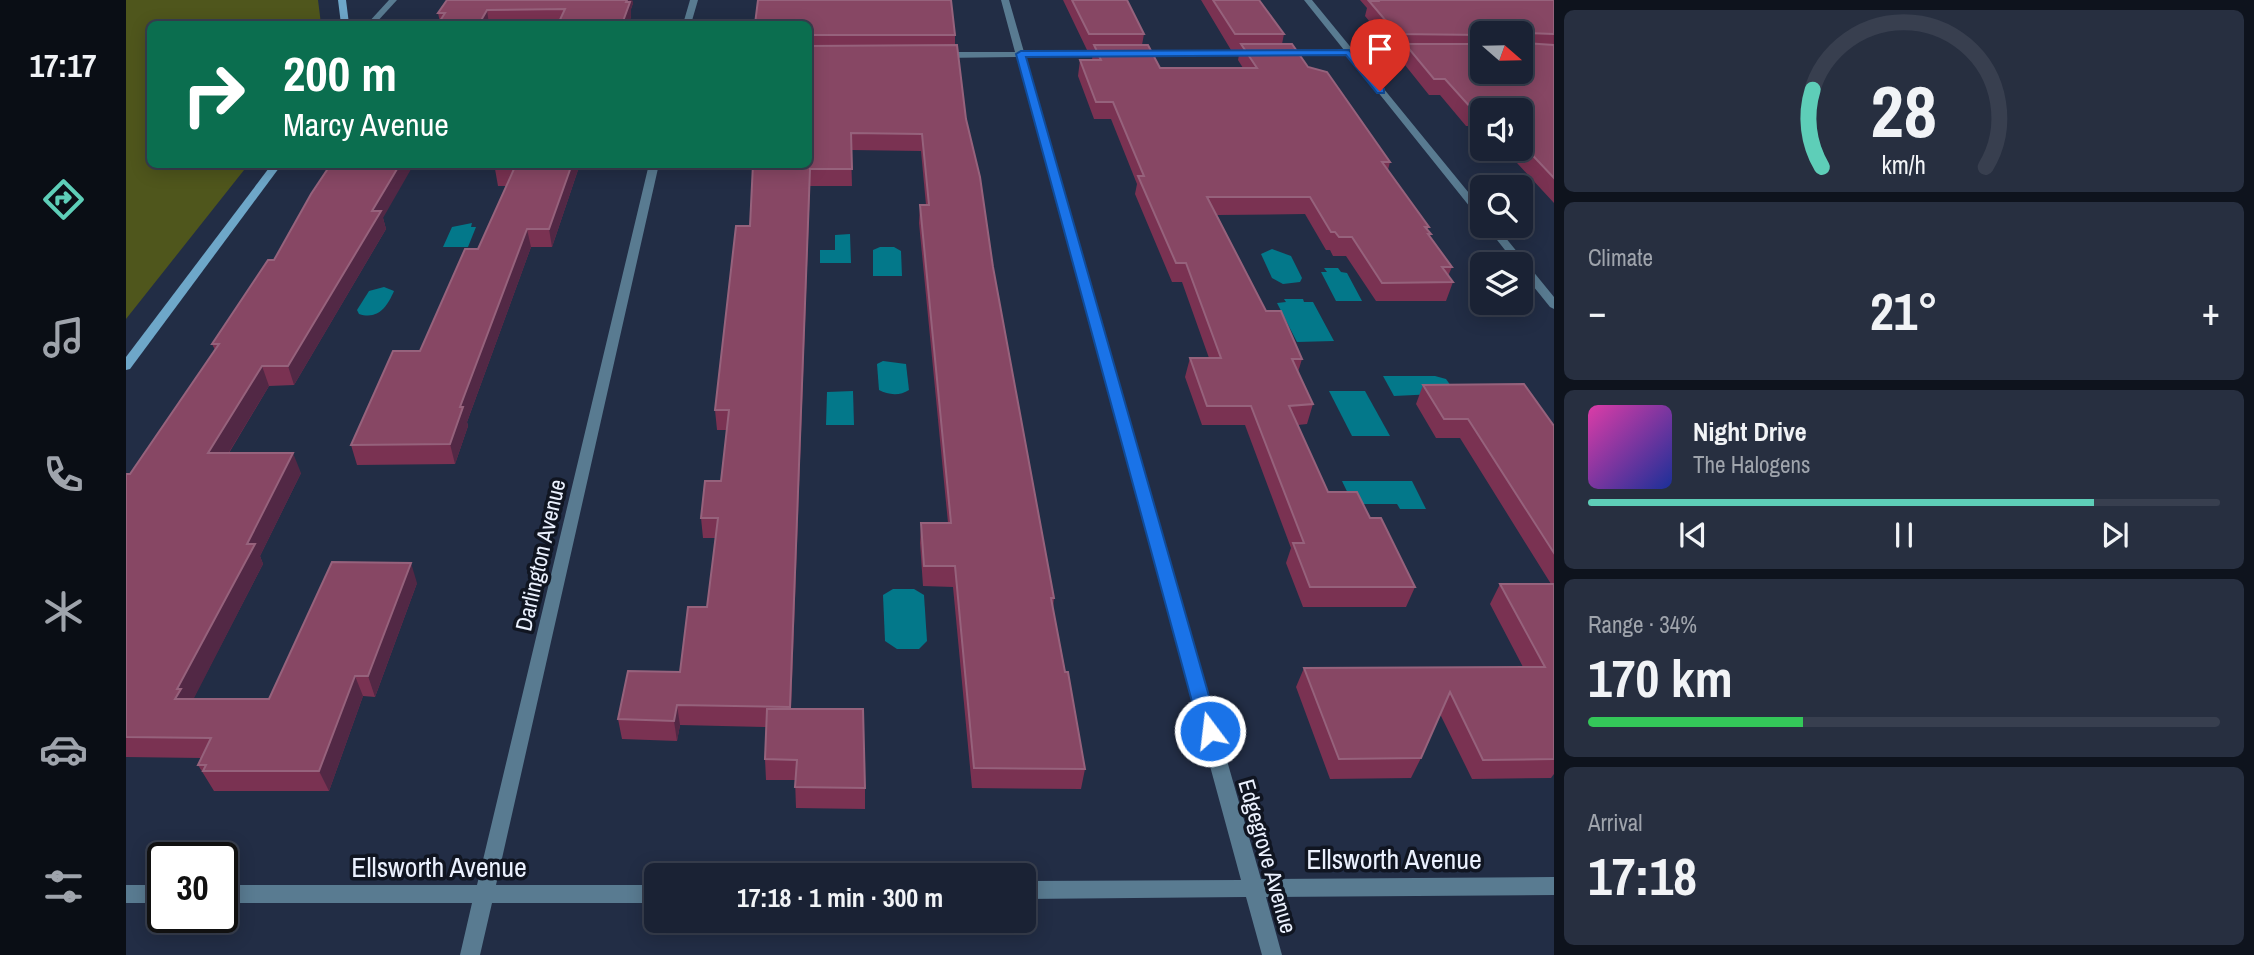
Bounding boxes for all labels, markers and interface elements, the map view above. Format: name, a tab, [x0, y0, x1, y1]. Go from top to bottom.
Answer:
pin	[1350, 19, 1410, 91]
north arrow	[1470, 21, 1533, 84]
map controls	[1470, 21, 1533, 315]
icon: arrive	[1361, 30, 1399, 68]
text: 200 m	[283, 40, 397, 106]
text: 17:17	[29, 44, 97, 87]
icon: right	[168, 49, 259, 140]
text: 28	[1871, 62, 1937, 160]
button: sound	[1470, 98, 1533, 161]
text: Marcy Avenue	[283, 103, 449, 146]
text: km/h	[1882, 148, 1926, 182]
icon: directions	[39, 175, 88, 224]
button: search	[1470, 175, 1533, 238]
text: Climate	[1588, 242, 1653, 273]
button: layers	[1470, 252, 1533, 315]
text: 21°	[1870, 276, 1938, 346]
text: −	[1588, 286, 1606, 337]
text: +	[2202, 286, 2220, 337]
icon: music	[39, 313, 88, 362]
text: Night Drive	[1693, 414, 1807, 449]
text: The Halogens	[1693, 449, 1810, 480]
icon: phone	[39, 450, 88, 499]
street label: Darlington Avenue	[507, 476, 573, 634]
icon: previous	[1674, 516, 1712, 554]
icon: pause	[1885, 516, 1923, 554]
icon: next	[2096, 516, 2134, 554]
icon: climate	[39, 587, 88, 636]
text: Range · 34%	[1588, 609, 1697, 640]
text: 170 km	[1588, 643, 1733, 713]
position arrow	[1173, 694, 1247, 768]
icon: car	[39, 725, 88, 774]
street label: Edgegrove Avenue	[1231, 775, 1305, 937]
text: Arrival	[1588, 807, 1643, 838]
street label: Ellsworth Avenue	[1306, 840, 1482, 878]
text: 17:18	[1588, 841, 1697, 911]
speed limit sign: 30	[147, 842, 238, 933]
street label: Ellsworth Avenue	[351, 848, 527, 886]
icon: filters	[39, 862, 88, 911]
text: 17:18 · 1 min · 300 m	[737, 880, 943, 915]

